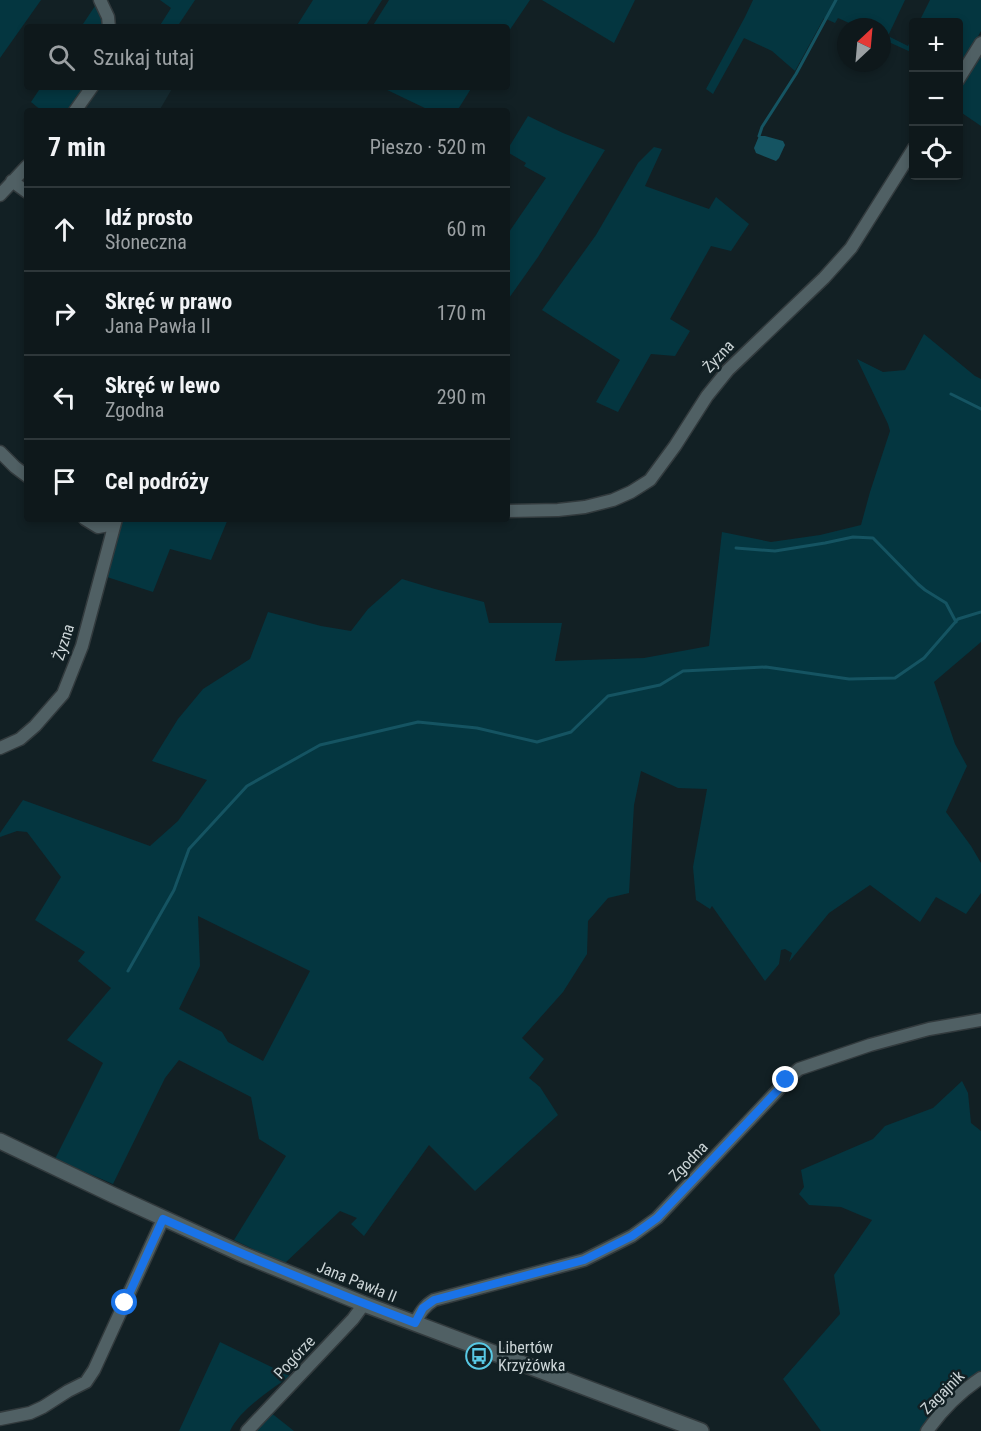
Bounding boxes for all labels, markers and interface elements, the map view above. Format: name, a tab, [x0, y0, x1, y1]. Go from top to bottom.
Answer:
north arrow	[837, 18, 891, 72]
map controls	[909, 18, 963, 180]
button: +	[909, 18, 963, 72]
search box	[24, 24, 510, 90]
icon: search	[45, 41, 78, 74]
text: Szukaj tutaj	[93, 45, 194, 70]
button: −	[909, 72, 963, 126]
button: locate	[909, 126, 963, 180]
text: 7 min	[48, 132, 106, 162]
text: Pieszo · 520 m	[370, 135, 486, 159]
text: Idź prosto	[105, 205, 193, 230]
icon: ahead	[48, 213, 81, 246]
text: 60 m	[447, 217, 486, 241]
text: Słoneczna	[105, 230, 187, 254]
text: Skręć w prawo	[105, 289, 232, 314]
icon: right	[48, 297, 81, 330]
text: 170 m	[437, 301, 486, 325]
text: Jana Pawła II	[105, 314, 211, 338]
street label: Żyzna	[699, 336, 738, 376]
text: Skręć w lewo	[105, 373, 220, 398]
icon: left	[48, 381, 81, 414]
text: 290 m	[437, 385, 486, 409]
text: Zgodna	[105, 398, 164, 422]
icon: arrive	[48, 465, 81, 498]
text: Cel podróży	[105, 469, 209, 494]
street label: Żyzna	[49, 621, 78, 663]
route end	[772, 1066, 798, 1092]
street label: Zgodna	[665, 1138, 712, 1185]
street label: Jana Pawła II	[314, 1257, 400, 1306]
route start	[111, 1289, 137, 1315]
street label: Pogórze	[270, 1332, 319, 1383]
place label: Libertów Krzyżówka	[498, 1338, 566, 1375]
bus stop icon: Libertów Krzyżówka	[464, 1341, 494, 1371]
street label: Zagajnik	[917, 1366, 969, 1418]

